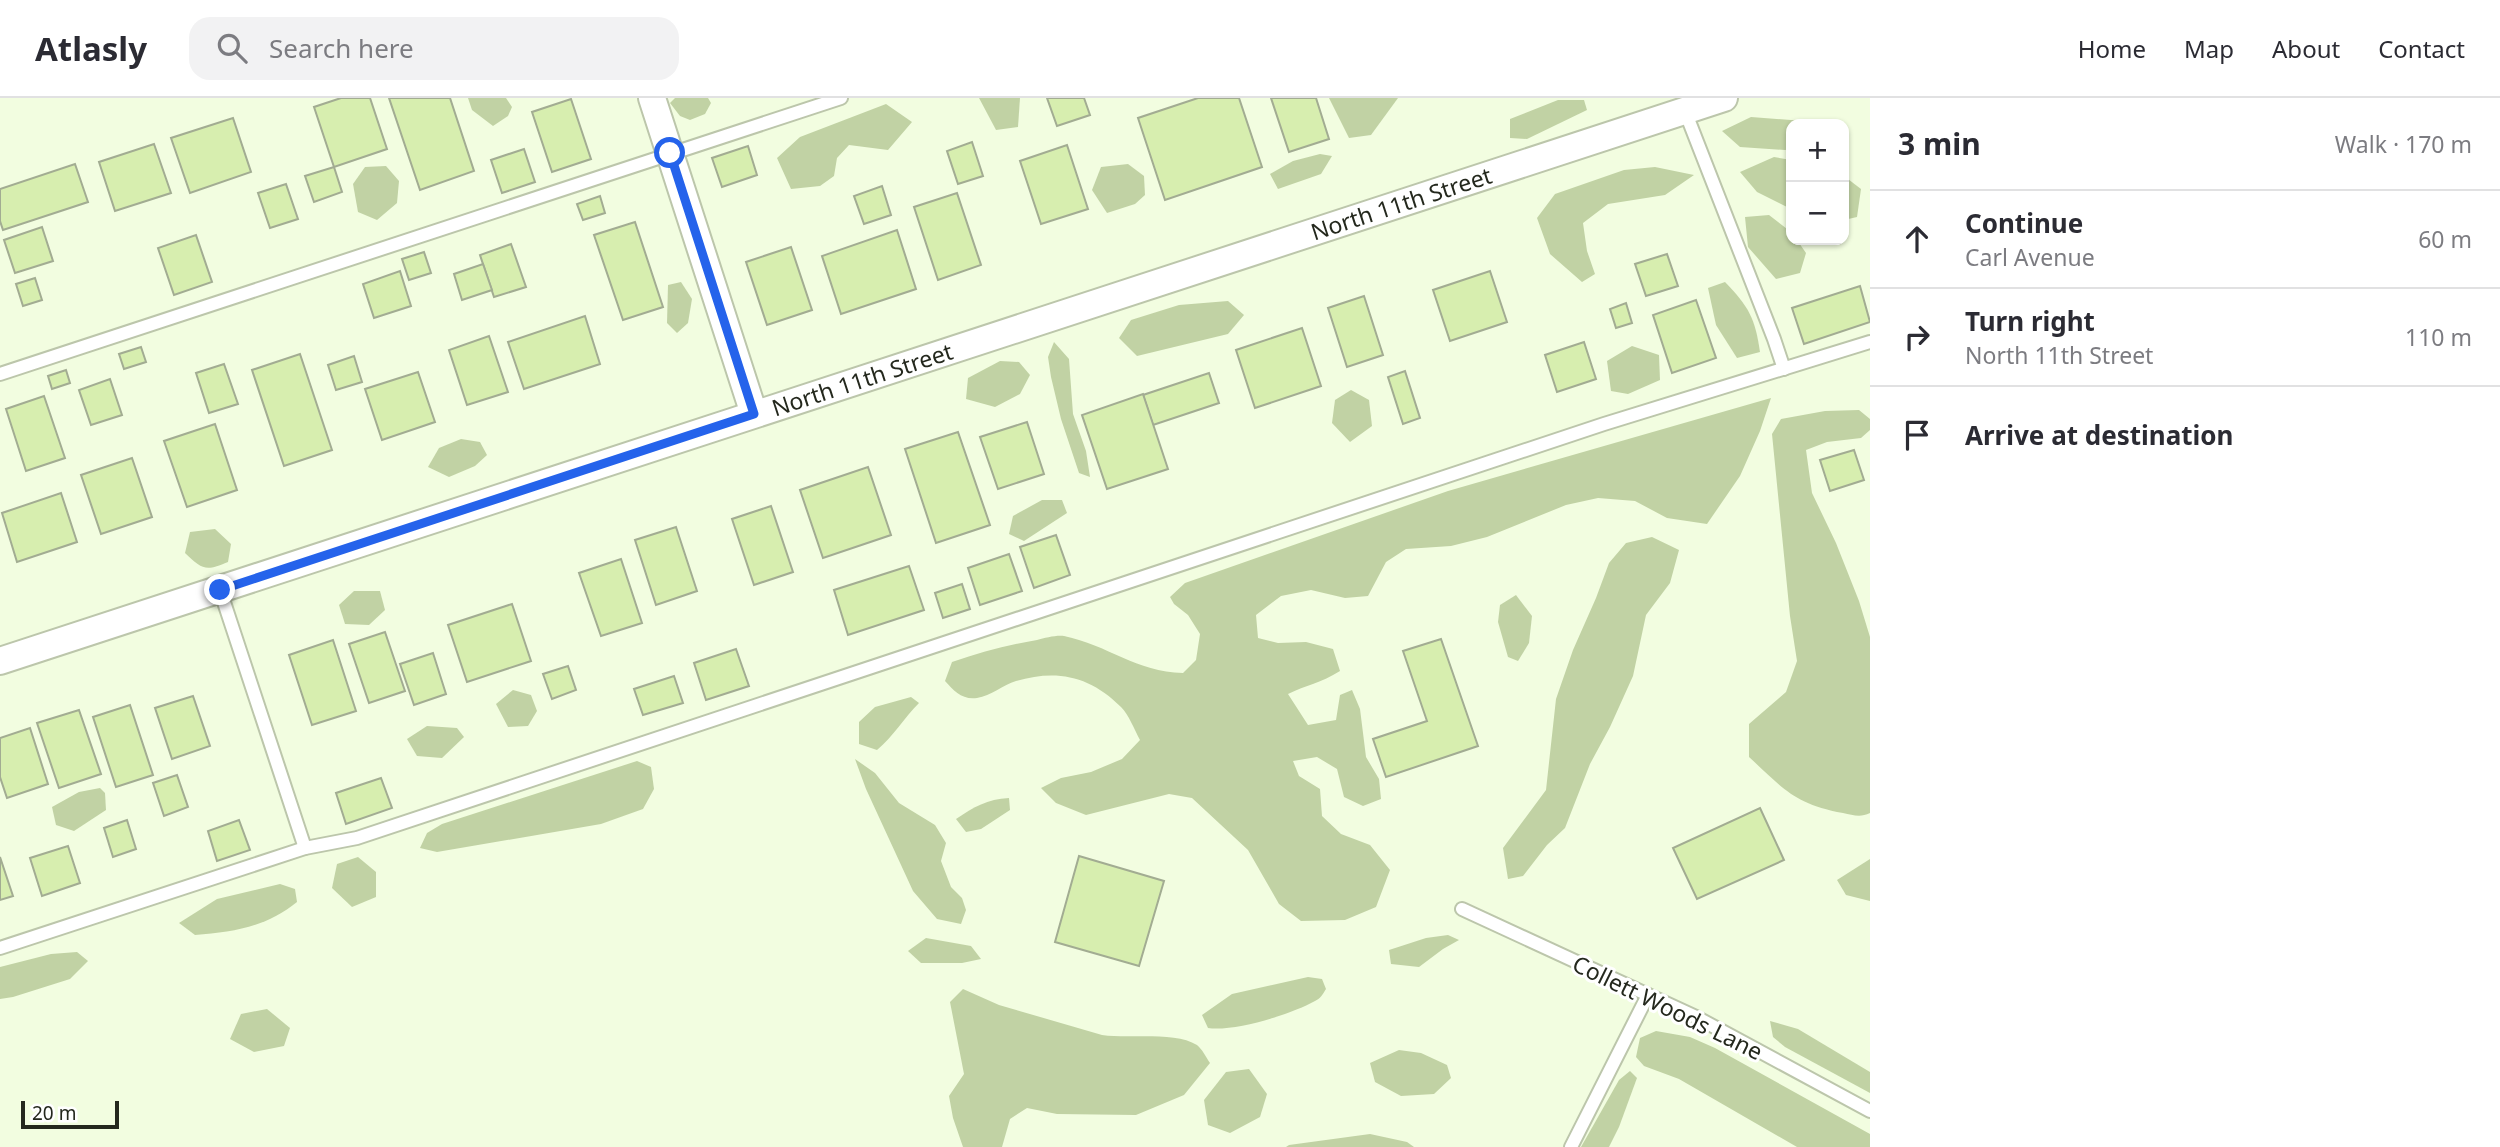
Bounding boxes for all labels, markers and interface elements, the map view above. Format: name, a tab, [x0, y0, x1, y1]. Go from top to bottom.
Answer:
search box	[189, 17, 679, 80]
text: Atlasly	[35, 26, 147, 71]
icon: search	[213, 29, 251, 67]
text: Search here	[269, 30, 414, 66]
text: Home	[2078, 32, 2146, 65]
text: Map	[2184, 32, 2234, 65]
text: About	[2272, 32, 2340, 65]
text: Contact	[2378, 32, 2465, 65]
map controls	[1786, 119, 1849, 245]
button: +	[1786, 119, 1849, 182]
text: 3 min	[1898, 123, 1981, 164]
text: Walk · 170 m	[2335, 128, 2472, 160]
route start	[654, 137, 685, 168]
street label: North 11th Street	[1306, 159, 1496, 247]
button: −	[1786, 182, 1849, 245]
text: Continue	[1965, 205, 2083, 241]
icon: ahead	[1898, 220, 1936, 258]
text: 60 m	[2418, 223, 2472, 255]
text: Carl Avenue	[1965, 241, 2095, 273]
text: Turn right	[1965, 303, 2095, 339]
icon: right	[1898, 318, 1936, 356]
text: 110 m	[2405, 321, 2472, 353]
street label: North 11th Street	[767, 335, 957, 423]
text: North 11th Street	[1965, 339, 2153, 371]
icon: arrive	[1898, 416, 1936, 454]
text: Arrive at destination	[1965, 417, 2234, 453]
route end	[204, 574, 235, 605]
street label: Collett Woods Lane	[1568, 947, 1768, 1067]
scale bar	[21, 1098, 119, 1130]
text: 20 m	[32, 1100, 76, 1126]

